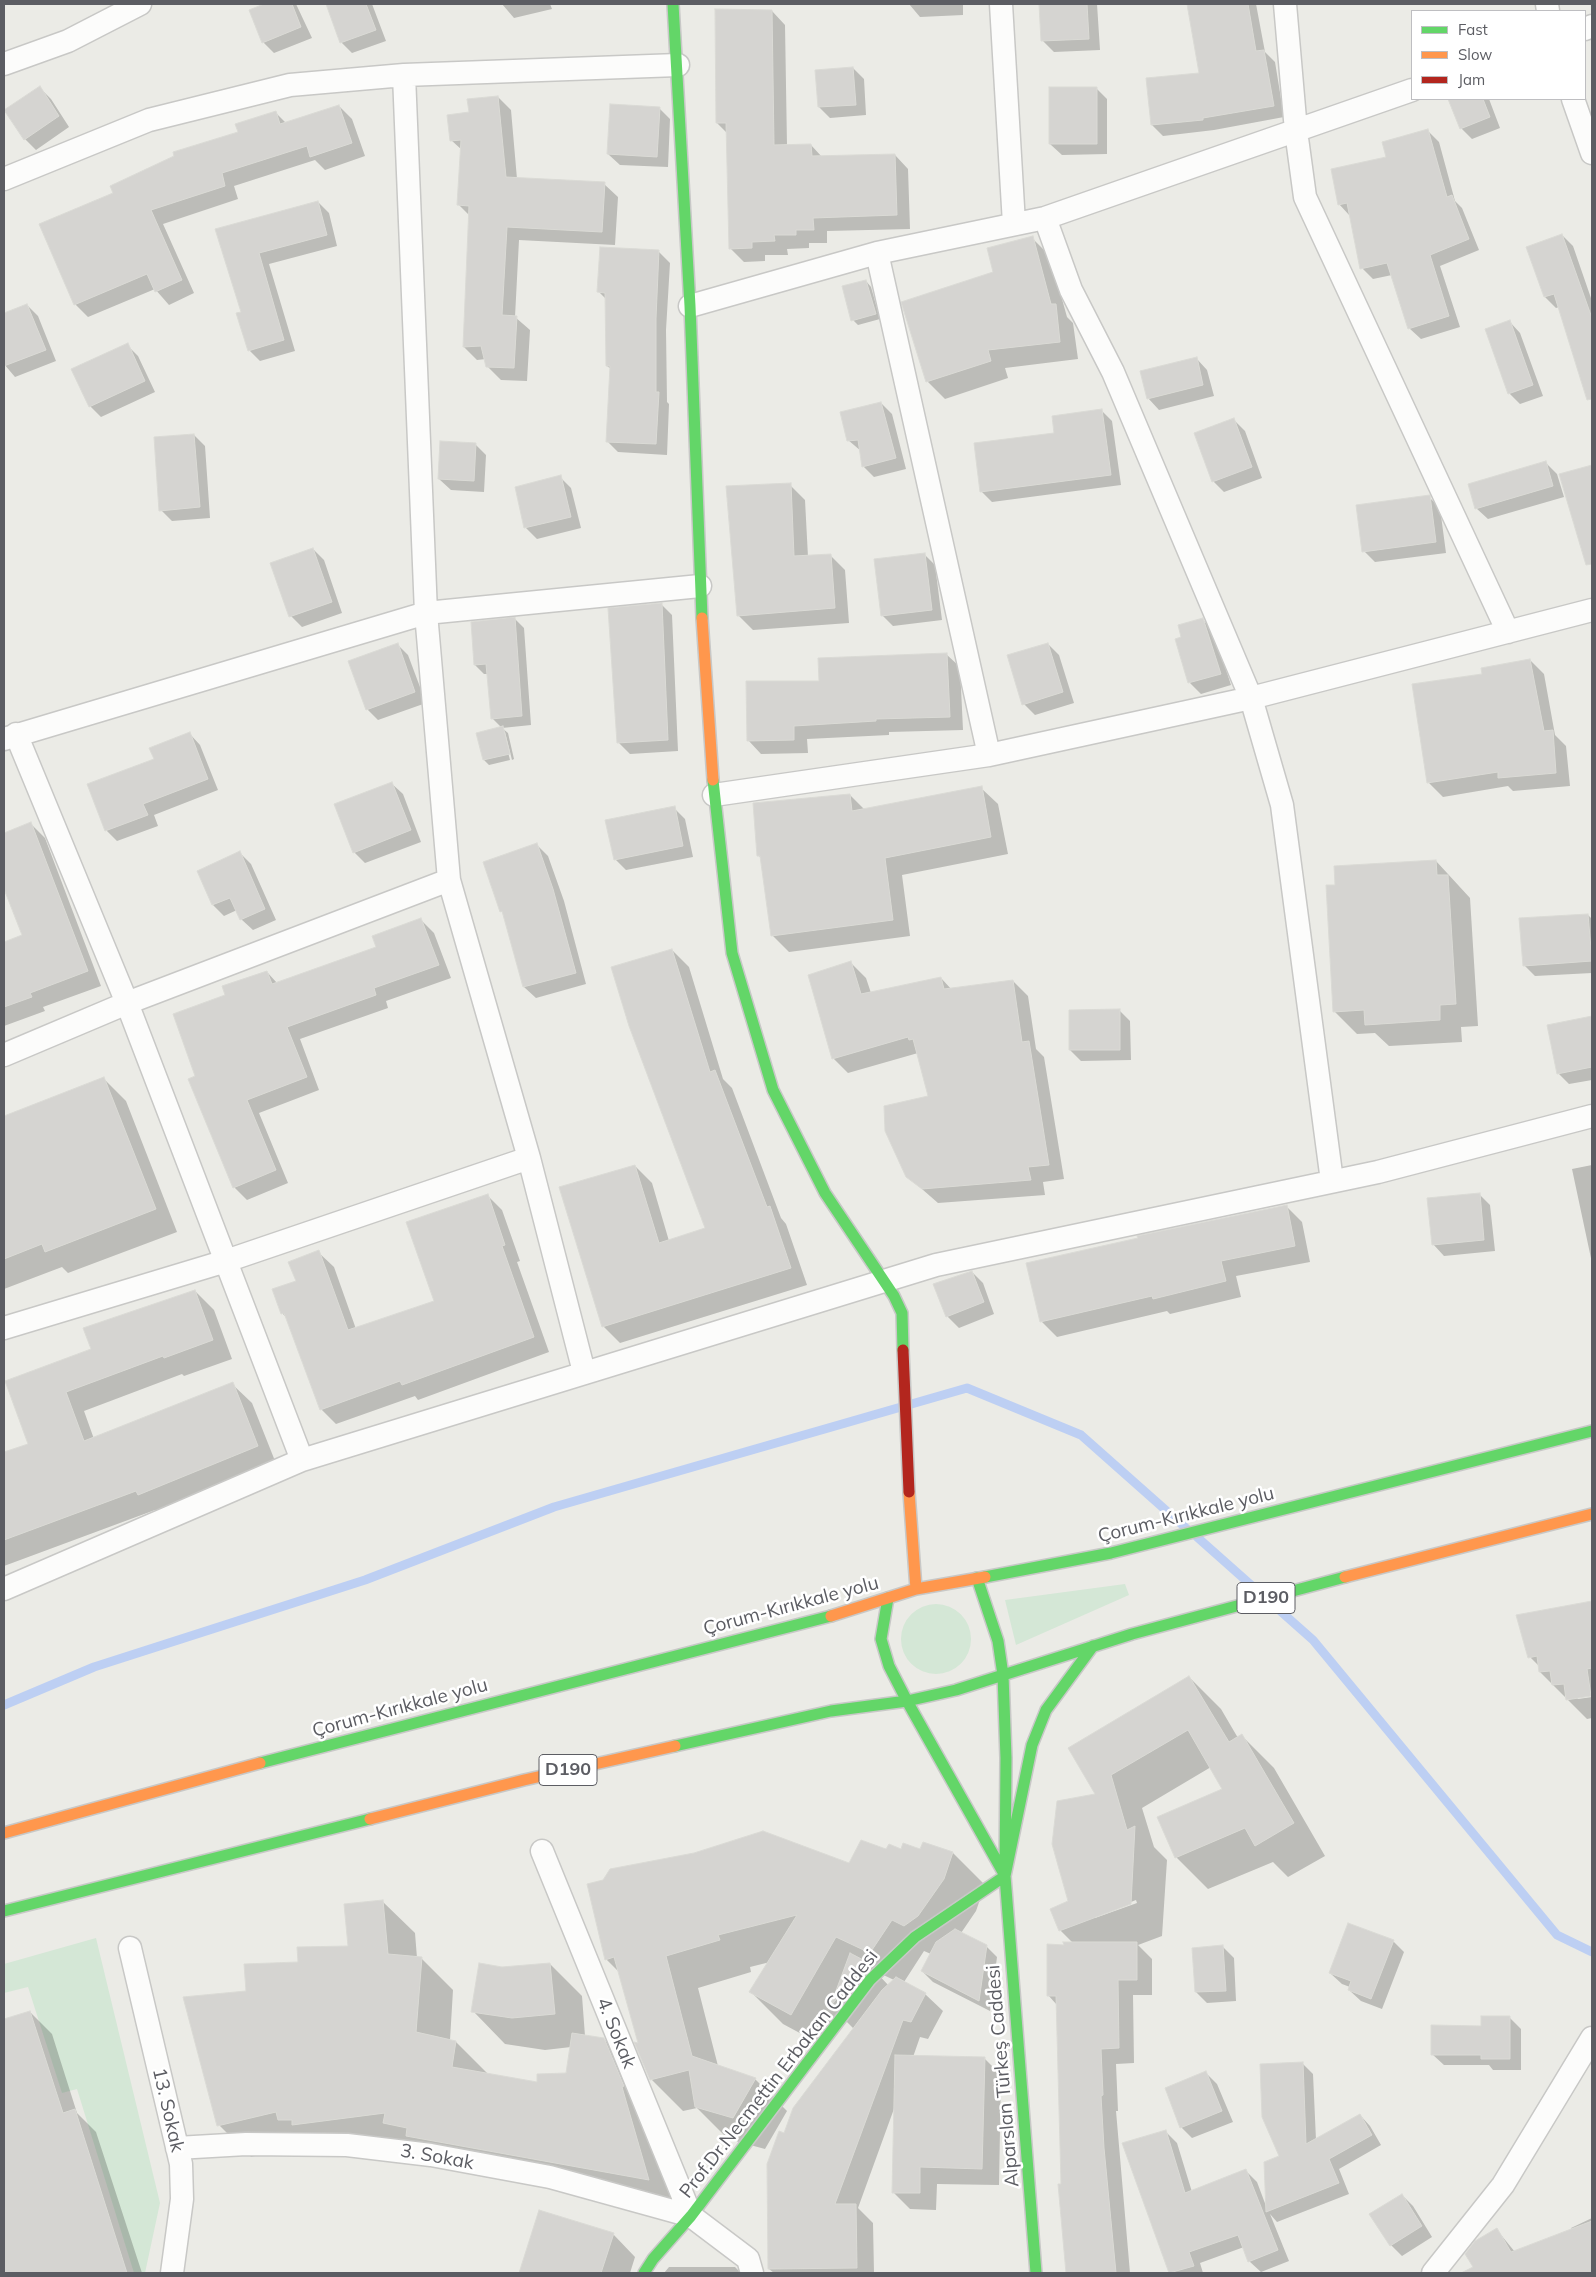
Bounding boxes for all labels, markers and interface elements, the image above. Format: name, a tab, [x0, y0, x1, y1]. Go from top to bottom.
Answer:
legend	[1411, 10, 1586, 100]
text: Fast	[1458, 20, 1488, 39]
text: Slow	[1458, 45, 1492, 64]
text: Jam	[1458, 70, 1485, 89]
street label: Çorum-Kırıkkale yolu	[1096, 1482, 1276, 1548]
street label: Çorum-Kırıkkale yolu	[701, 1572, 881, 1640]
road number: D190	[1237, 1582, 1295, 1614]
street label: Çorum-Kırıkkale yolu	[310, 1674, 490, 1742]
road number: D190	[539, 1754, 597, 1786]
street label: Prof.Dr.Necmettin Erbakan Caddesi	[675, 1945, 883, 2203]
street label: Alparslan Türkeş Caddesi	[982, 1964, 1024, 2188]
street label: 4. Sokak	[592, 1994, 640, 2072]
street label: 13. Sokak	[147, 2066, 189, 2154]
street label: 3. Sokak	[398, 2139, 476, 2175]

